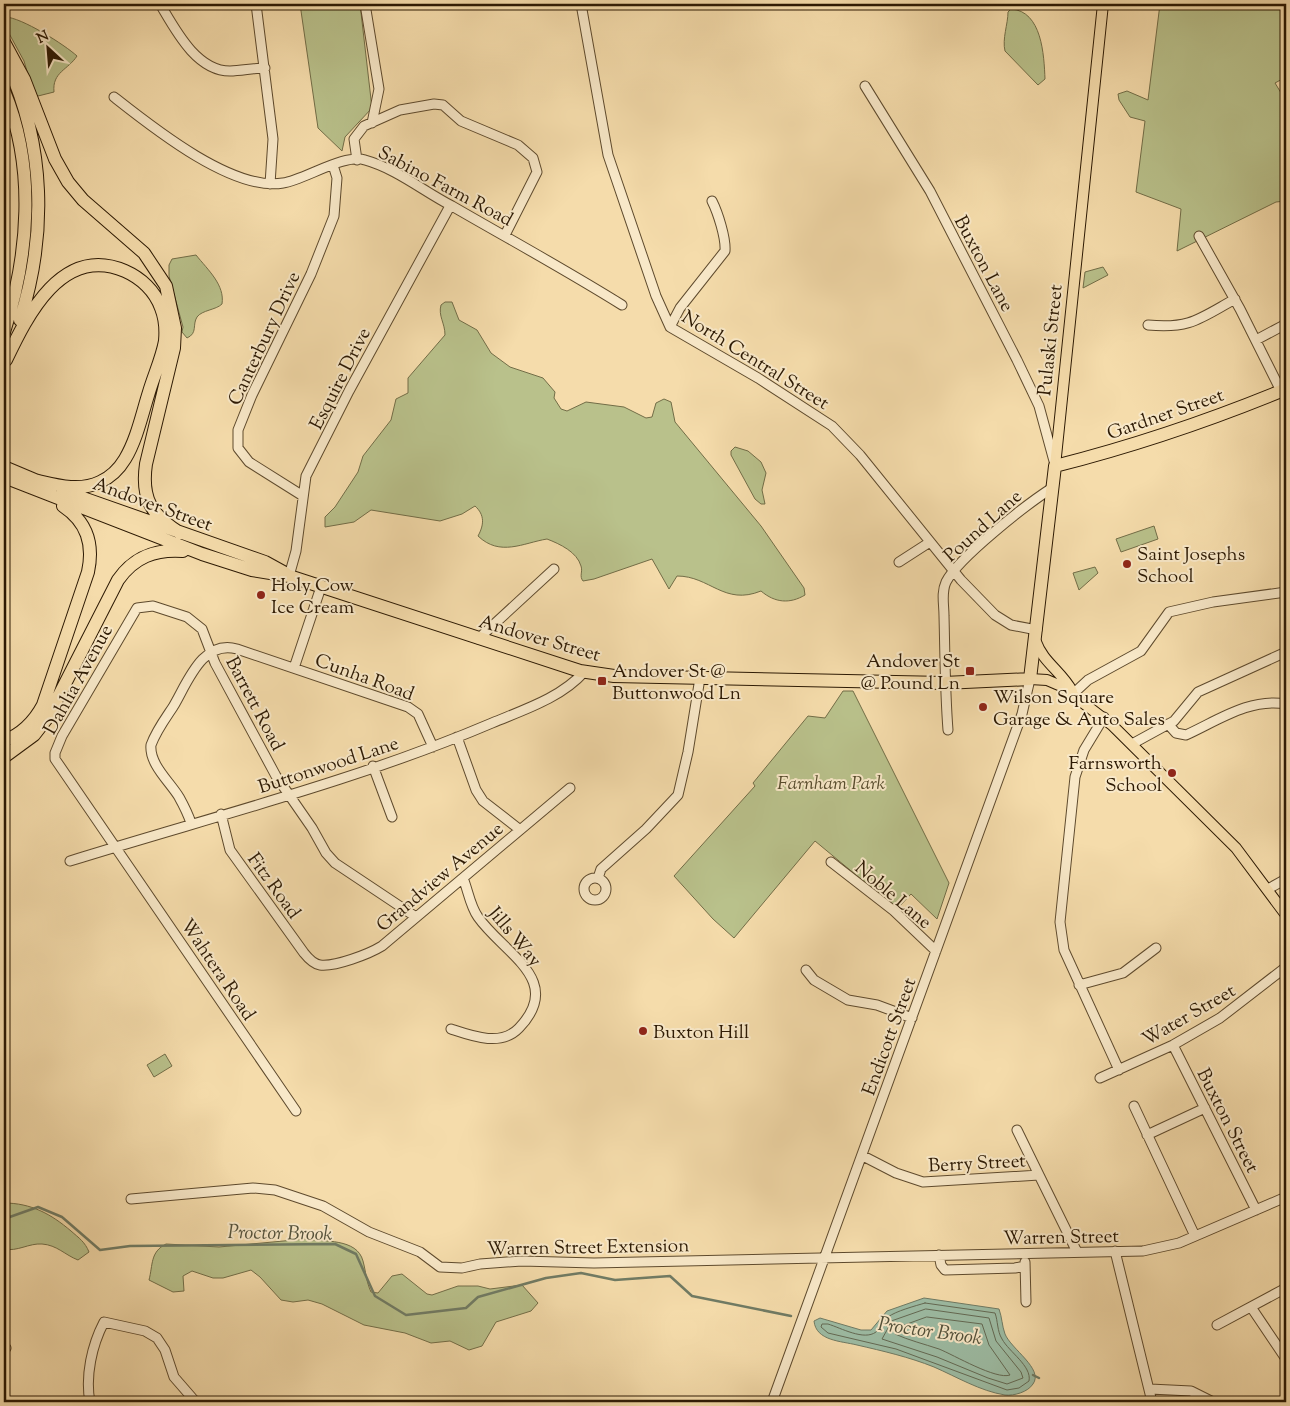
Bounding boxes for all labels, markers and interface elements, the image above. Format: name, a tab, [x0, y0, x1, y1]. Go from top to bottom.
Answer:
north arrow	[22, 22, 72, 72]
text: N	[34, 27, 53, 50]
street label: Sabino Farm Road	[372, 140, 517, 234]
street label: Buxton Lane	[946, 211, 1020, 317]
street label: Canterbury Drive	[222, 268, 308, 410]
street label: Pulaski Street	[1032, 283, 1071, 397]
street label: North Central Street	[676, 305, 834, 418]
street label: Esquire Drive	[304, 323, 379, 435]
street label: Gardner Street	[1104, 383, 1228, 448]
street label: Andover Street	[89, 471, 216, 540]
street label: Pound Lane	[939, 484, 1029, 569]
place label: Saint Josephs School	[1137, 542, 1245, 591]
marker: Saint Josephs School	[1121, 558, 1133, 570]
place label: Holy Cow Ice Cream	[271, 573, 355, 622]
marker: Holy Cow Ice Cream	[255, 589, 267, 601]
street label: Andover Street	[475, 609, 604, 670]
street label: Dahlia Avenue	[38, 620, 121, 740]
street label: Cunha Road	[311, 648, 418, 709]
place label: Andover St @ Pound Ln	[861, 649, 960, 698]
street label: Barrett Road	[218, 652, 290, 756]
place label: Andover St @ Buttonwood Ln	[612, 659, 741, 708]
marker: Andover St @ Pound Ln	[964, 665, 976, 677]
marker: Andover St @ Buttonwood Ln	[596, 675, 608, 687]
place label: Wilson Square Garage & Auto Sales	[993, 685, 1165, 734]
marker: Wilson Square Garage & Auto Sales	[977, 701, 989, 713]
street label: Buttonwood Lane	[255, 731, 403, 802]
place label: Farnsworth School	[1069, 751, 1162, 800]
marker: Farnsworth School	[1166, 767, 1178, 779]
park label: Farnham Park	[777, 771, 885, 798]
street label: Grandview Avenue	[371, 817, 510, 939]
street label: Fitz Road	[240, 848, 306, 925]
street label: Noble Lane	[848, 856, 937, 936]
street label: Jills Way	[480, 901, 548, 974]
street label: Wahtera Road	[173, 914, 261, 1027]
street label: Endicott Street	[857, 974, 924, 1100]
street label: Water Street	[1137, 978, 1242, 1054]
place label: Buxton Hill	[653, 1020, 749, 1047]
marker: Buxton Hill	[637, 1025, 649, 1037]
street label: Buxton Street	[1189, 1064, 1265, 1179]
street label: Berry Street	[928, 1148, 1027, 1181]
water label: Proctor Brook	[227, 1219, 333, 1250]
street label: Warren Street	[1003, 1224, 1120, 1253]
street label: Warren Street Extension	[487, 1233, 690, 1264]
water label: Proctor Brook	[876, 1311, 984, 1354]

